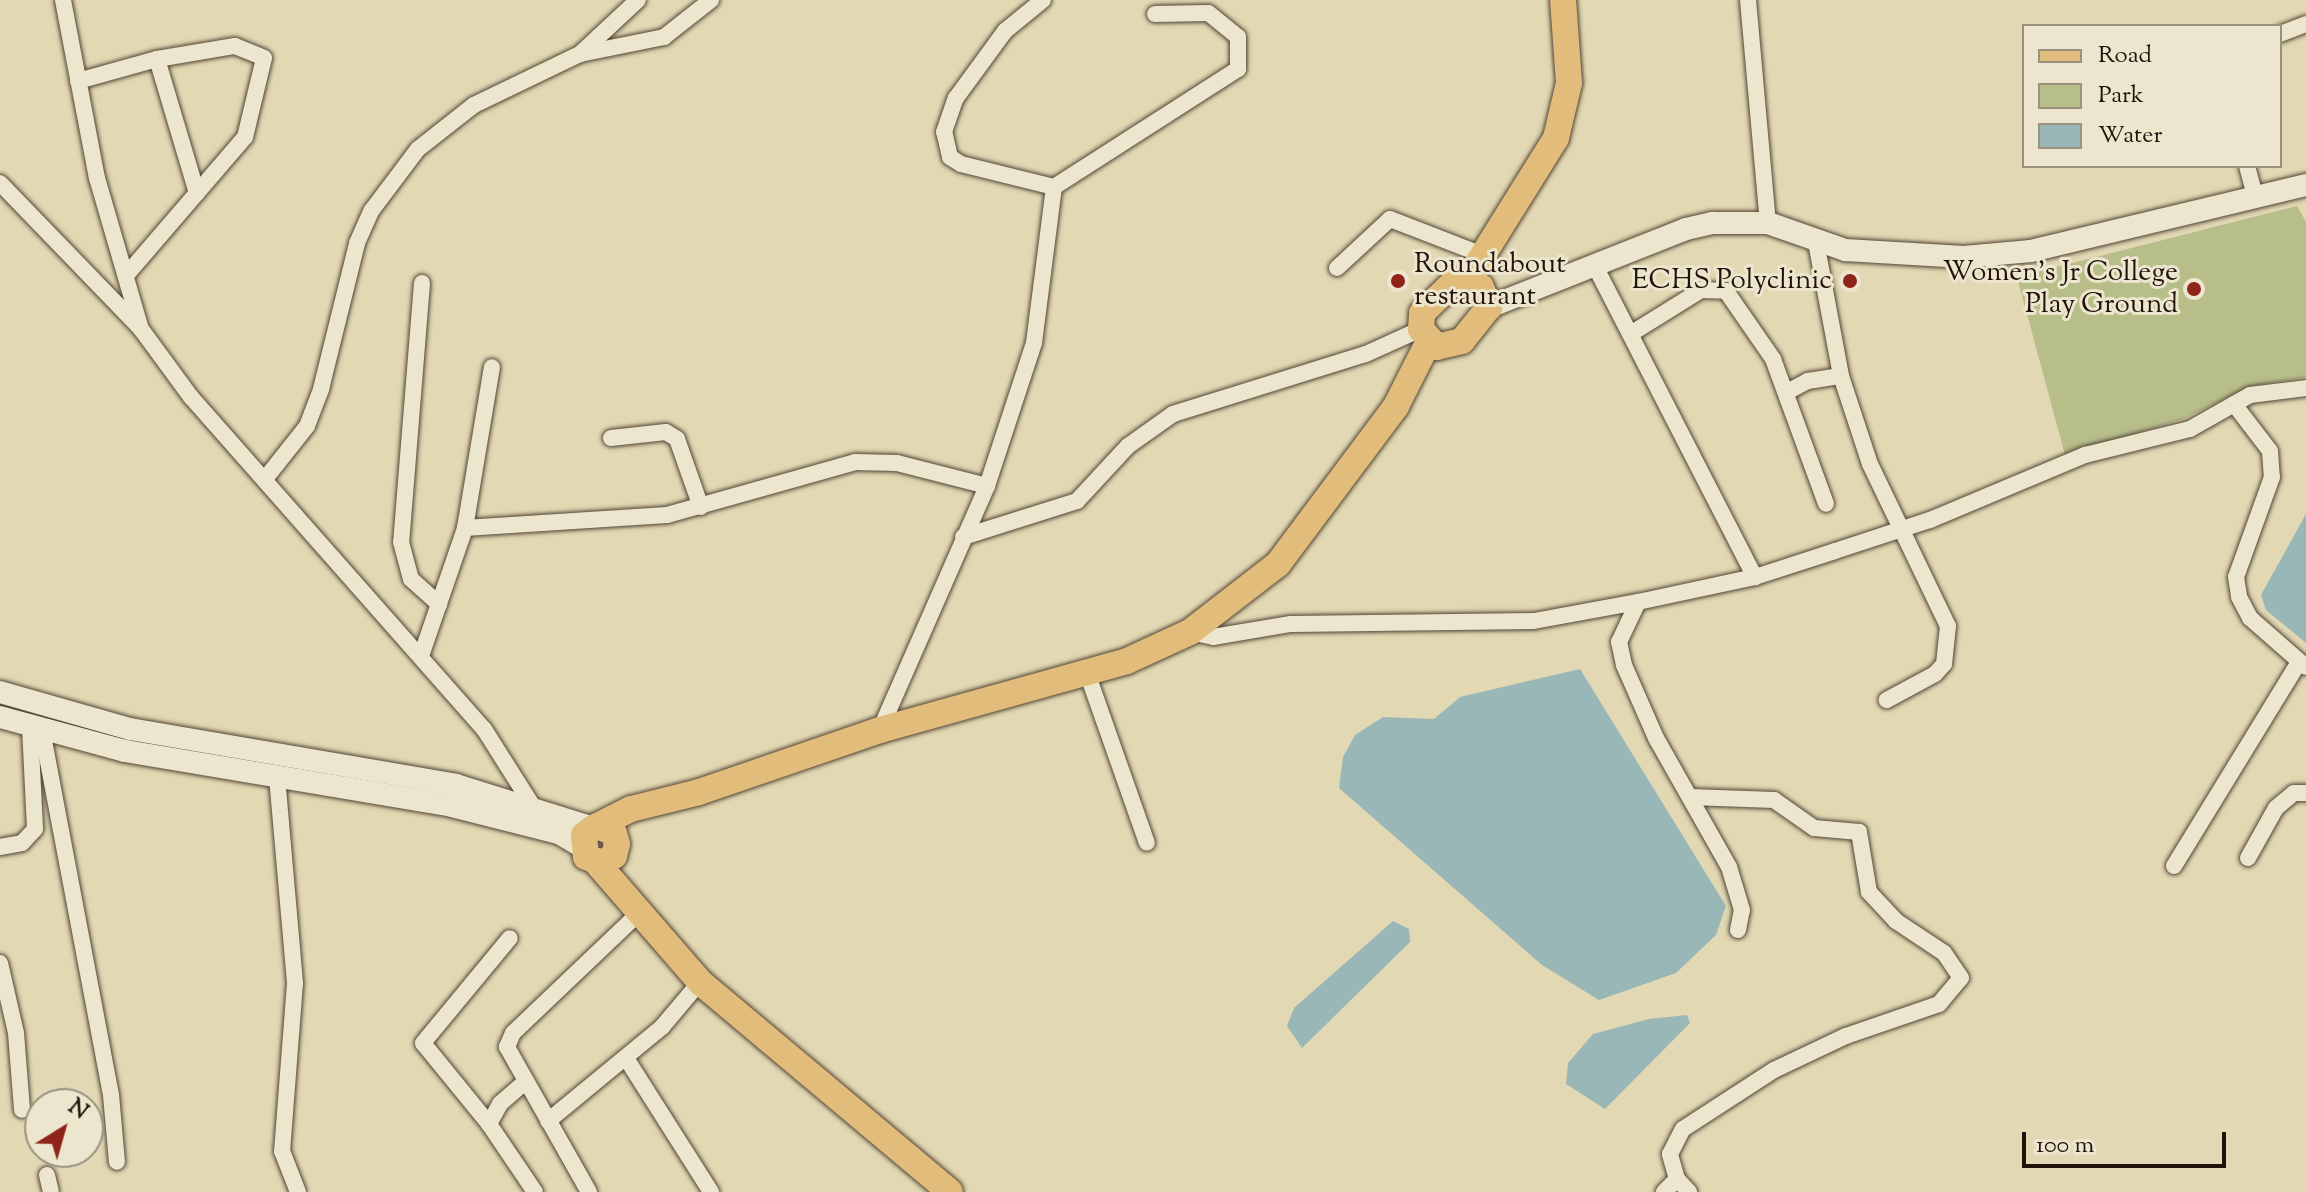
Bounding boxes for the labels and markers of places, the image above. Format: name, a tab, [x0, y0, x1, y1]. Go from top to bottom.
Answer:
place label: Roundabout restaurant	[1414, 248, 1566, 314]
place label: Women's Jr College Play Ground	[1943, 256, 2178, 322]
place label: ECHS Polyclinic	[1632, 264, 1832, 298]
marker: ECHS Polyclinic	[1839, 270, 1861, 292]
marker: Roundabout restaurant	[1389, 272, 1407, 290]
marker: Women's Jr College Play Ground	[2185, 280, 2203, 298]

